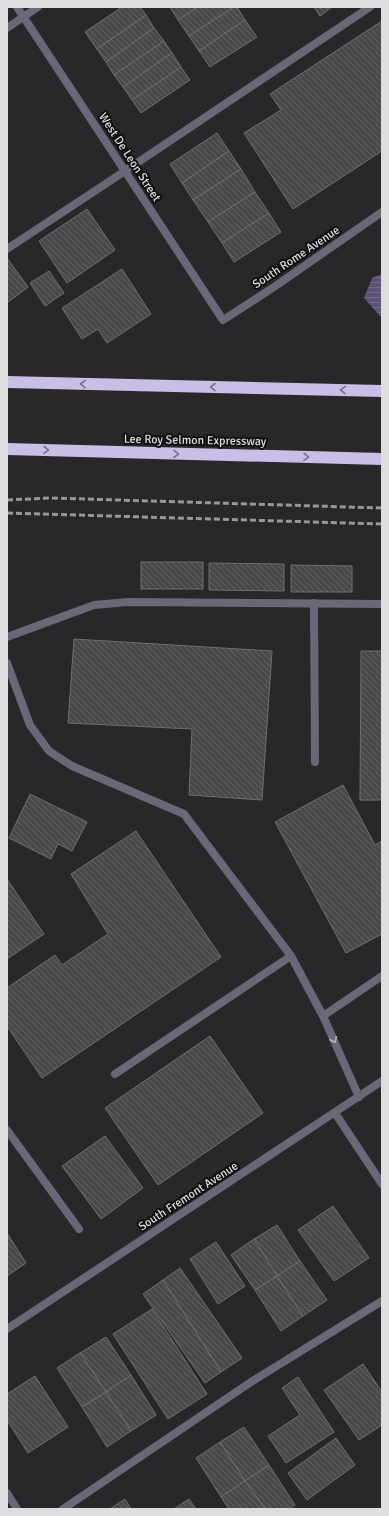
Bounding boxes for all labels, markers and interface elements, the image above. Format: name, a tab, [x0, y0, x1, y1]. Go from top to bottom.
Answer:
street label: West De Leon Street	[95, 110, 164, 205]
street label: South Rome Avenue	[250, 223, 343, 292]
one-way arrow	[80, 379, 86, 388]
one-way arrow	[210, 383, 216, 391]
one-way arrow	[340, 386, 346, 394]
street label: Lee Roy Selmon Expressway	[124, 432, 267, 449]
one-way arrow	[43, 446, 49, 455]
one-way arrow	[173, 450, 179, 458]
one-way arrow	[303, 453, 309, 461]
one-way arrow	[329, 1036, 337, 1044]
street label: South Fremont Avenue	[136, 1159, 241, 1234]

